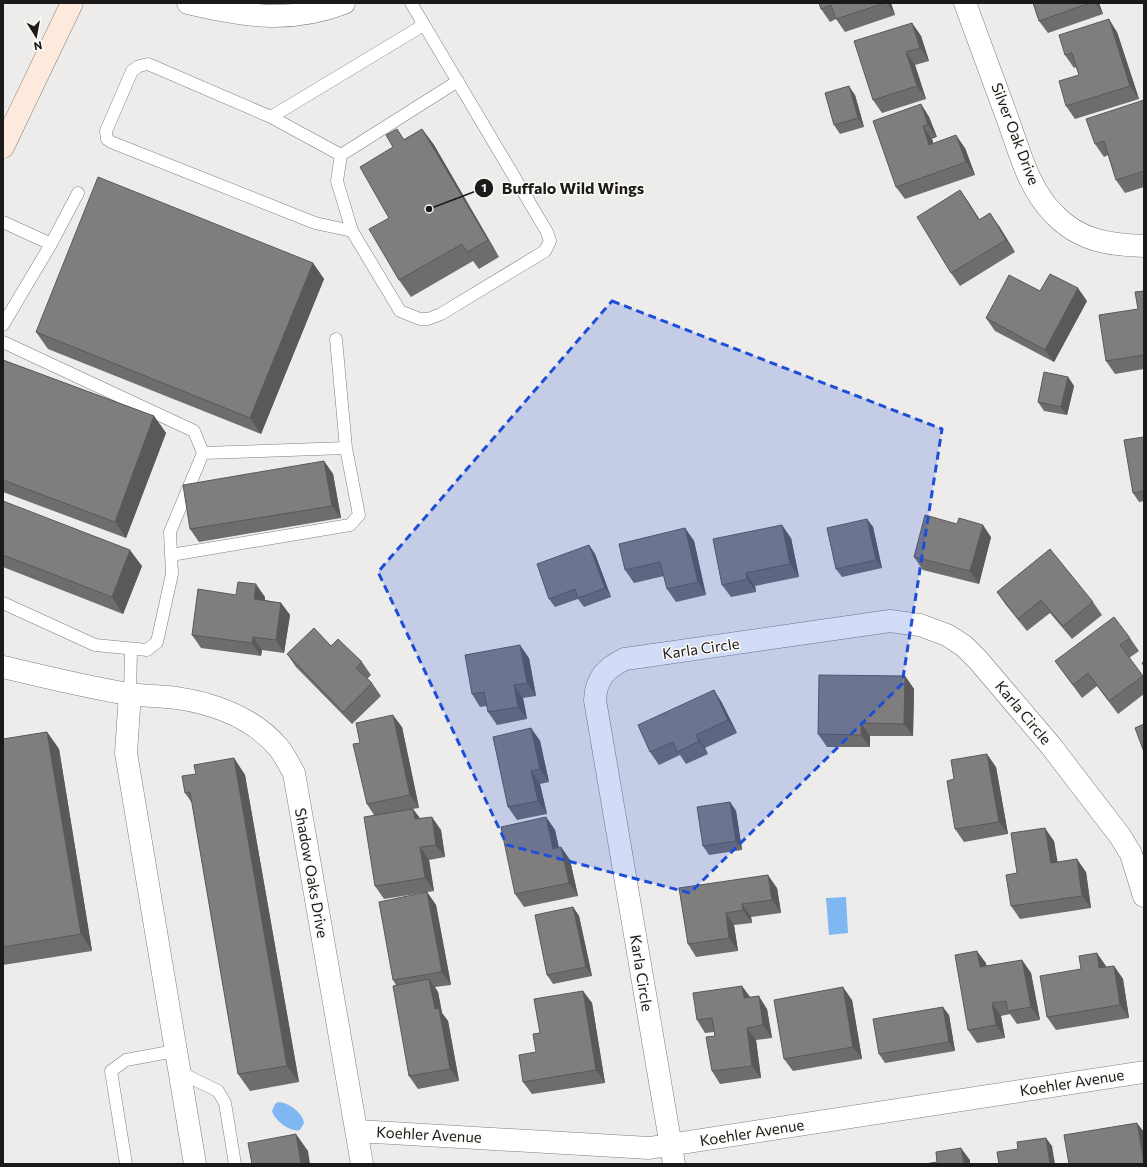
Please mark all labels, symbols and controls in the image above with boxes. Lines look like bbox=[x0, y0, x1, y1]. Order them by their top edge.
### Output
north arrow bbox=[16, 16, 56, 56]
text: N bbox=[33, 39, 43, 53]
street label: Silver Oak Drive bbox=[988, 80, 1044, 187]
callout: Buffalo Wild Wings bbox=[474, 174, 652, 202]
text: Buffalo Wild Wings bbox=[502, 178, 644, 197]
text: 1 bbox=[481, 180, 487, 194]
street label: Karla Circle bbox=[661, 634, 741, 662]
street label: Karla Circle bbox=[992, 677, 1056, 748]
street label: Shadow Oaks Drive bbox=[292, 806, 332, 939]
street label: Karla Circle bbox=[627, 933, 657, 1013]
street label: Koehler Avenue bbox=[1018, 1065, 1125, 1099]
street label: Koehler Avenue bbox=[698, 1115, 805, 1149]
street label: Koehler Avenue bbox=[376, 1122, 482, 1146]

